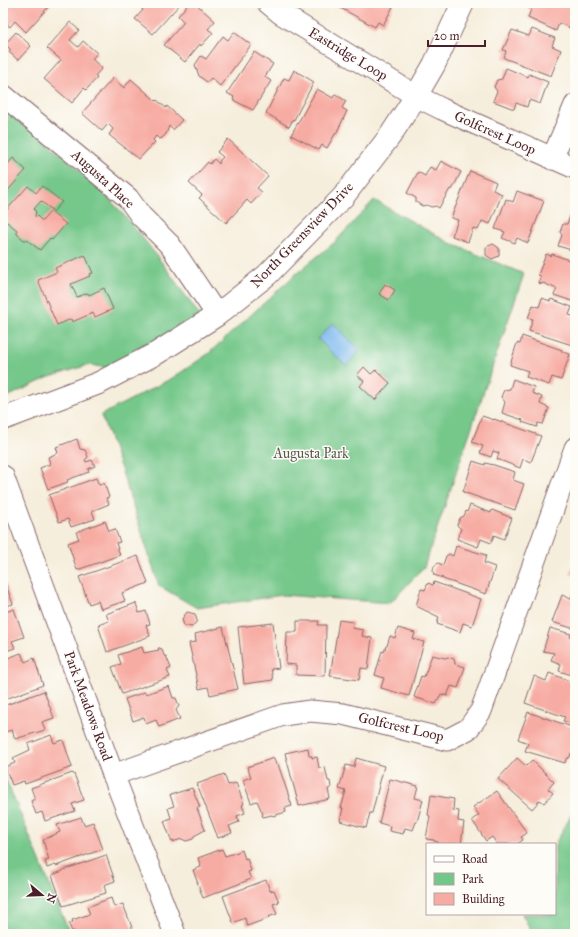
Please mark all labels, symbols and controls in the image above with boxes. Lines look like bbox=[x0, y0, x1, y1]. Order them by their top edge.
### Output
scale bar bbox=[428, 22, 485, 48]
street label: Eastridge Loop bbox=[305, 24, 391, 84]
text: 20 m bbox=[434, 29, 460, 43]
street label: Golfcrest Loop bbox=[452, 107, 538, 159]
street label: Augusta Place bbox=[67, 145, 138, 212]
street label: North Greensview Drive bbox=[247, 178, 357, 291]
park label: Augusta Park bbox=[272, 445, 349, 462]
street label: Park Meadows Road bbox=[60, 649, 116, 763]
street label: Golfcrest Loop bbox=[357, 709, 445, 745]
legend bbox=[426, 843, 556, 915]
text: Road bbox=[462, 852, 488, 866]
text: Park bbox=[462, 872, 484, 886]
north arrow bbox=[22, 875, 62, 915]
text: N bbox=[43, 892, 59, 905]
text: Building bbox=[462, 892, 505, 907]

